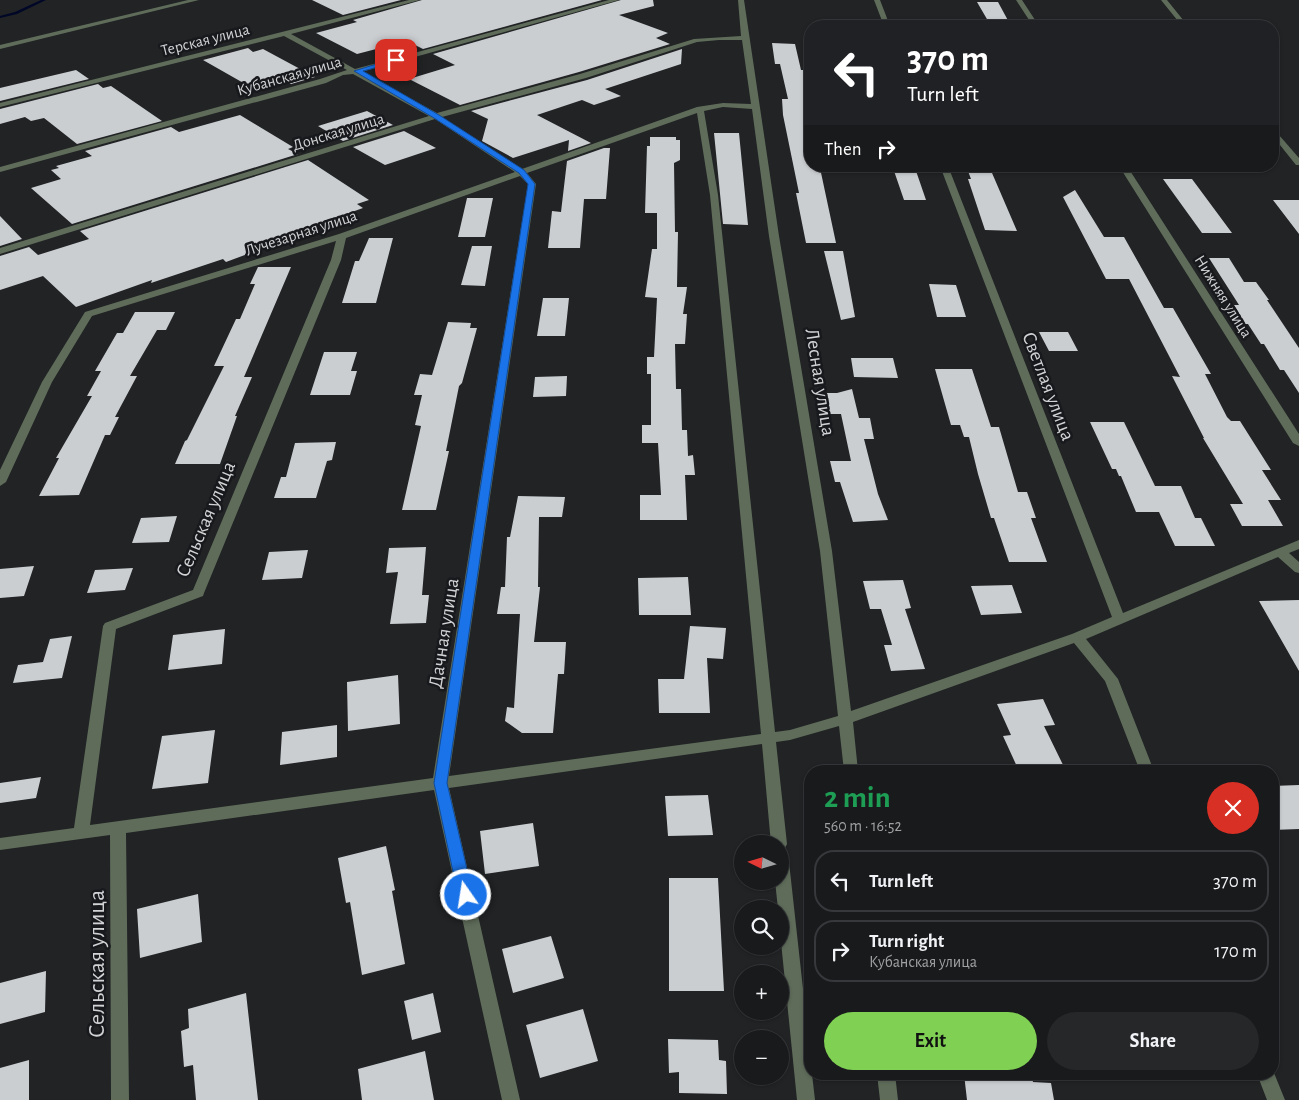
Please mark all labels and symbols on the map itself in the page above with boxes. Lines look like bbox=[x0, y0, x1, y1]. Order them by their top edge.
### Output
street label: Терская улица bbox=[159, 21, 251, 60]
pin bbox=[375, 39, 417, 81]
street label: Кубанская улица bbox=[235, 53, 344, 100]
street label: Донская улица bbox=[290, 110, 386, 154]
street label: Лучезарная улица bbox=[244, 207, 359, 259]
street label: Нижняя улица bbox=[1191, 252, 1255, 341]
street label: Лесная улица bbox=[802, 327, 838, 437]
street label: Светлая улица bbox=[1018, 329, 1078, 443]
street label: Сельская улица bbox=[173, 459, 239, 580]
street label: Дачная улица bbox=[425, 577, 463, 690]
north arrow bbox=[734, 835, 789, 890]
position arrow bbox=[439, 868, 491, 920]
street label: Сельская улица bbox=[85, 890, 109, 1038]

